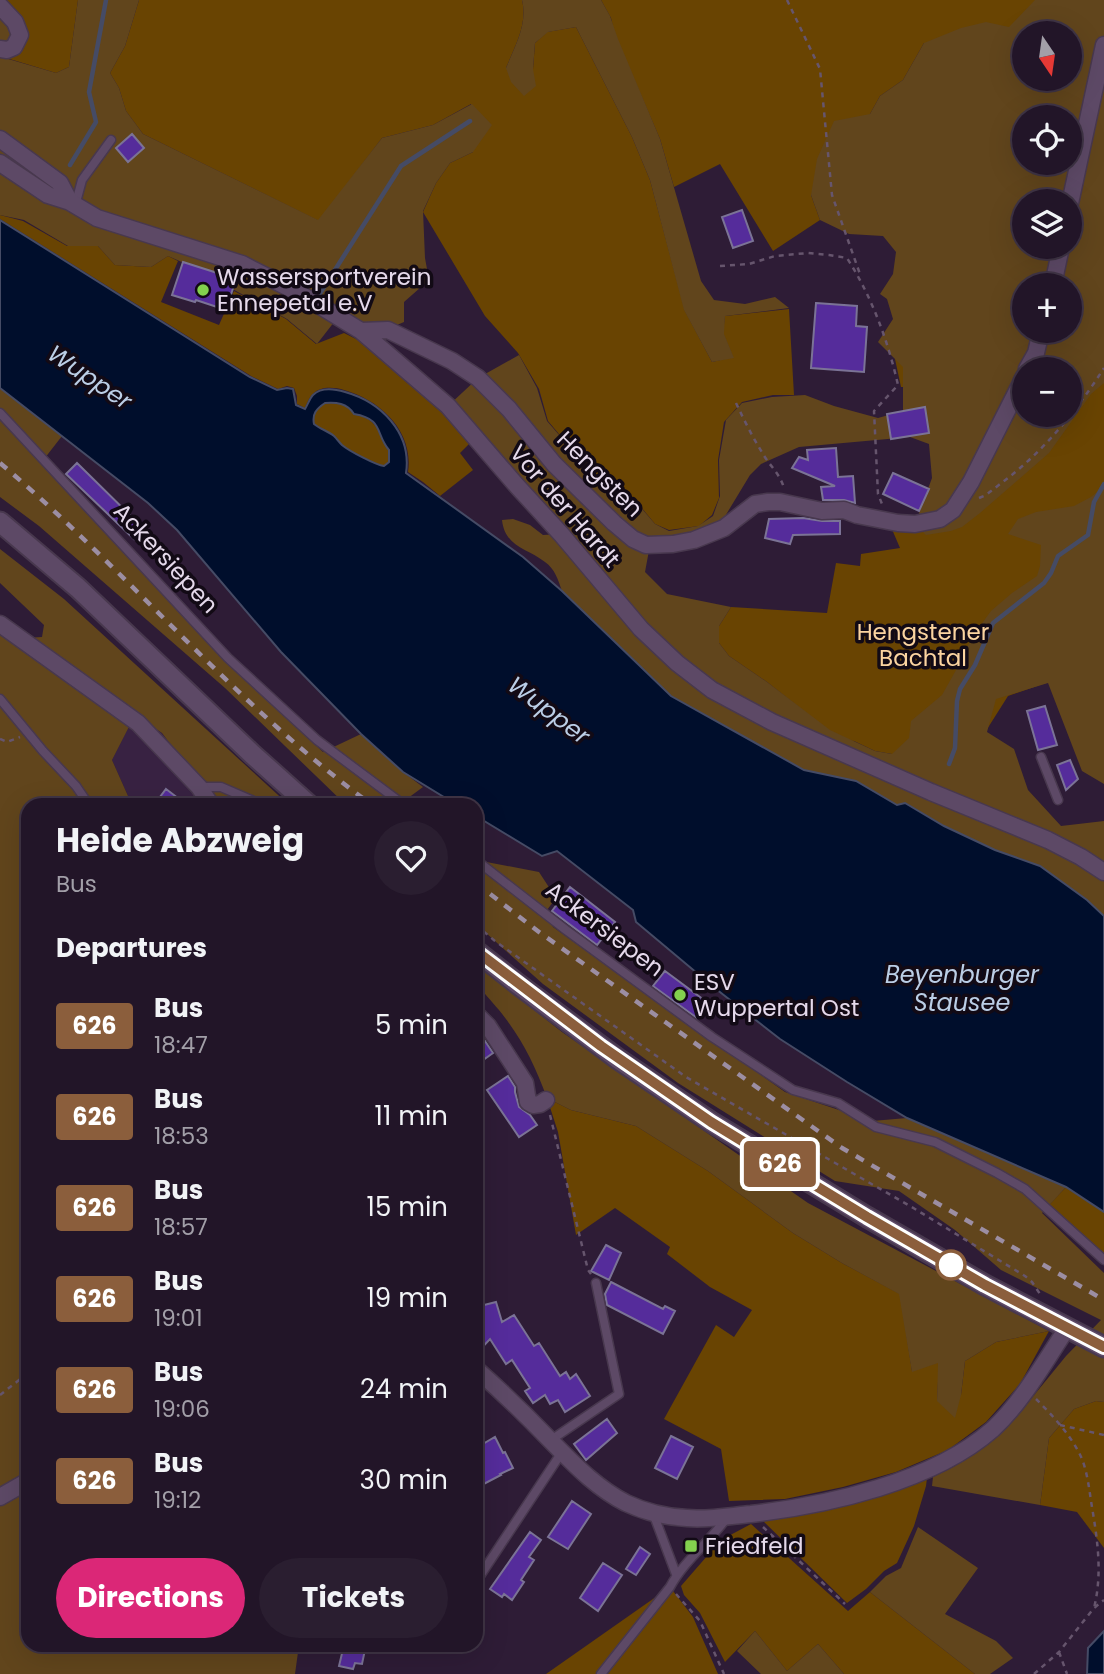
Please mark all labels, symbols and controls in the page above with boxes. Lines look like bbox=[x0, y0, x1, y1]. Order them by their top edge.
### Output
north arrow bbox=[1012, 21, 1082, 91]
map controls bbox=[1012, 21, 1082, 427]
button: locate bbox=[1012, 105, 1082, 175]
button: layers bbox=[1012, 189, 1082, 259]
place label: Wassersportverein Ennepetal e.V bbox=[217, 261, 431, 319]
button: + bbox=[1012, 273, 1082, 343]
marker: Wassersportverein Ennepetal e.V bbox=[195, 282, 211, 298]
water label: Wupper bbox=[41, 337, 139, 418]
button: − bbox=[1012, 357, 1082, 427]
street label: Hengsten bbox=[550, 424, 650, 524]
street label: Vor der Hardt bbox=[503, 438, 627, 574]
street label: Ackersiepen bbox=[106, 496, 226, 620]
park label: Hengstener Bachtal bbox=[857, 616, 989, 674]
water label: Wupper bbox=[501, 668, 598, 752]
text: Heide Abzweig bbox=[56, 817, 304, 864]
button: heart bbox=[374, 821, 448, 895]
text: Bus bbox=[56, 868, 97, 900]
street label: Ackersiepen bbox=[539, 874, 671, 984]
text: Departures bbox=[56, 930, 207, 966]
water label: Beyenburger Stausee bbox=[885, 958, 1040, 1019]
place label: ESV Wuppertal Ost bbox=[694, 966, 859, 1024]
marker: ESV Wuppertal Ost bbox=[672, 987, 688, 1003]
text: Bus bbox=[154, 990, 203, 1026]
text: 5 min bbox=[375, 1007, 448, 1043]
text: 626 bbox=[72, 1009, 117, 1042]
text: 18:47 bbox=[154, 1029, 208, 1061]
text: Bus bbox=[154, 1081, 203, 1117]
text: 11 min bbox=[375, 1098, 448, 1134]
text: 626 bbox=[72, 1100, 117, 1133]
text: 18:53 bbox=[154, 1120, 209, 1152]
line badge: 626 bbox=[740, 1141, 820, 1187]
text: 626 bbox=[758, 1147, 802, 1180]
text: Bus bbox=[154, 1172, 203, 1208]
text: 15 min bbox=[367, 1189, 448, 1225]
text: 626 bbox=[72, 1191, 117, 1224]
text: 18:57 bbox=[154, 1211, 208, 1243]
unlabelled marker bbox=[936, 1250, 966, 1280]
text: Bus bbox=[154, 1263, 203, 1299]
text: 19 min bbox=[367, 1280, 448, 1316]
text: 626 bbox=[72, 1282, 117, 1315]
text: 19:01 bbox=[154, 1302, 203, 1334]
text: Bus bbox=[154, 1354, 203, 1390]
text: 24 min bbox=[360, 1371, 448, 1407]
text: 626 bbox=[72, 1373, 117, 1406]
text: 19:06 bbox=[154, 1393, 210, 1425]
text: Bus bbox=[154, 1445, 203, 1481]
text: 30 min bbox=[360, 1462, 448, 1498]
text: 626 bbox=[72, 1464, 117, 1497]
text: 19:12 bbox=[154, 1484, 201, 1516]
place label: Friedfeld bbox=[705, 1530, 804, 1562]
marker: Friedfeld bbox=[683, 1538, 699, 1554]
button: Directions bbox=[56, 1558, 245, 1638]
button: Tickets bbox=[259, 1558, 448, 1638]

